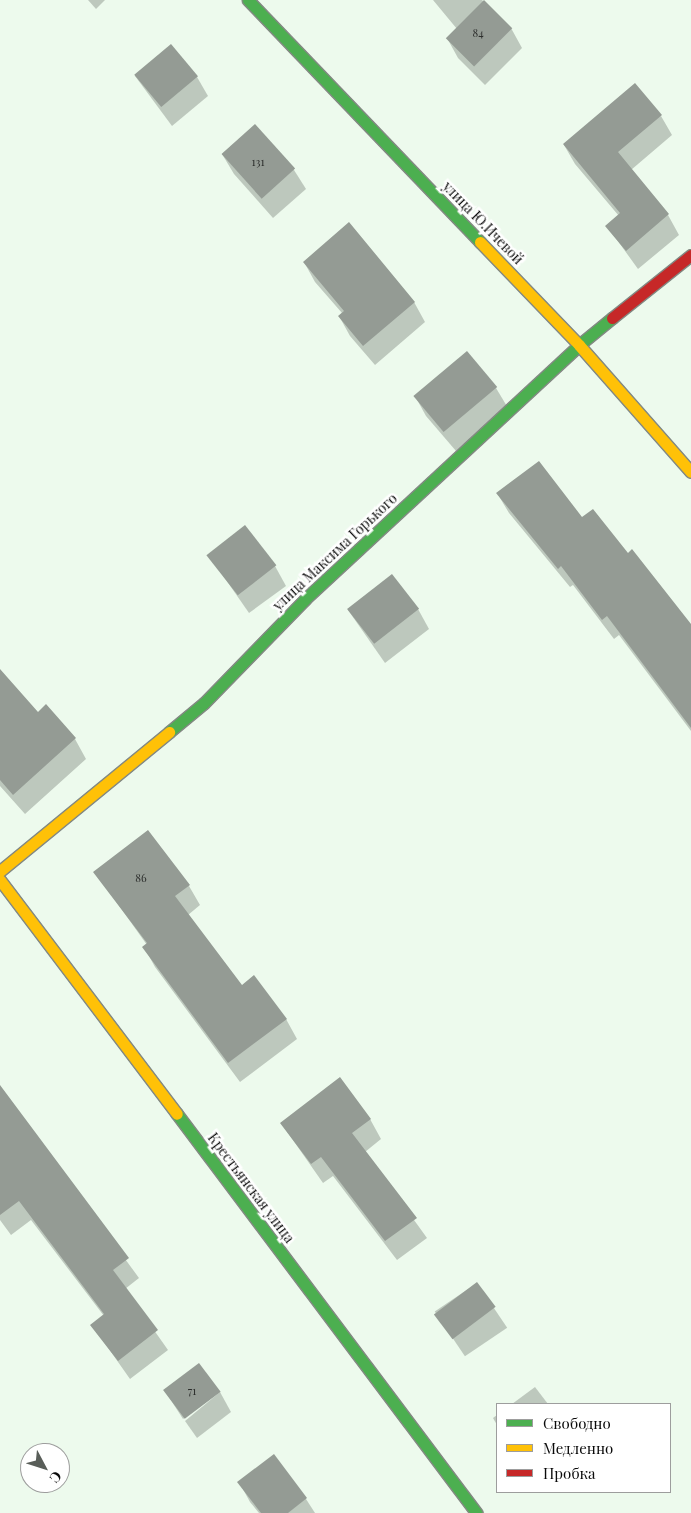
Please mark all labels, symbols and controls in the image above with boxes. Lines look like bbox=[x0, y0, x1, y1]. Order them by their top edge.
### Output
house number: 84 bbox=[472, 26, 484, 40]
house number: 131 bbox=[252, 155, 264, 169]
street label: улица Ю.Ичевой bbox=[439, 178, 527, 268]
street label: улица Максима Горького bbox=[269, 490, 401, 614]
house number: 86 bbox=[135, 871, 147, 885]
street label: Крестьянская улица bbox=[204, 1130, 298, 1246]
house number: 71 bbox=[188, 1384, 196, 1398]
legend bbox=[496, 1403, 671, 1493]
text: Свободно bbox=[543, 1413, 611, 1433]
text: Медленно bbox=[543, 1438, 613, 1458]
north arrow bbox=[20, 1443, 70, 1493]
text: Пробка bbox=[543, 1463, 596, 1483]
text: С bbox=[46, 1467, 67, 1487]

